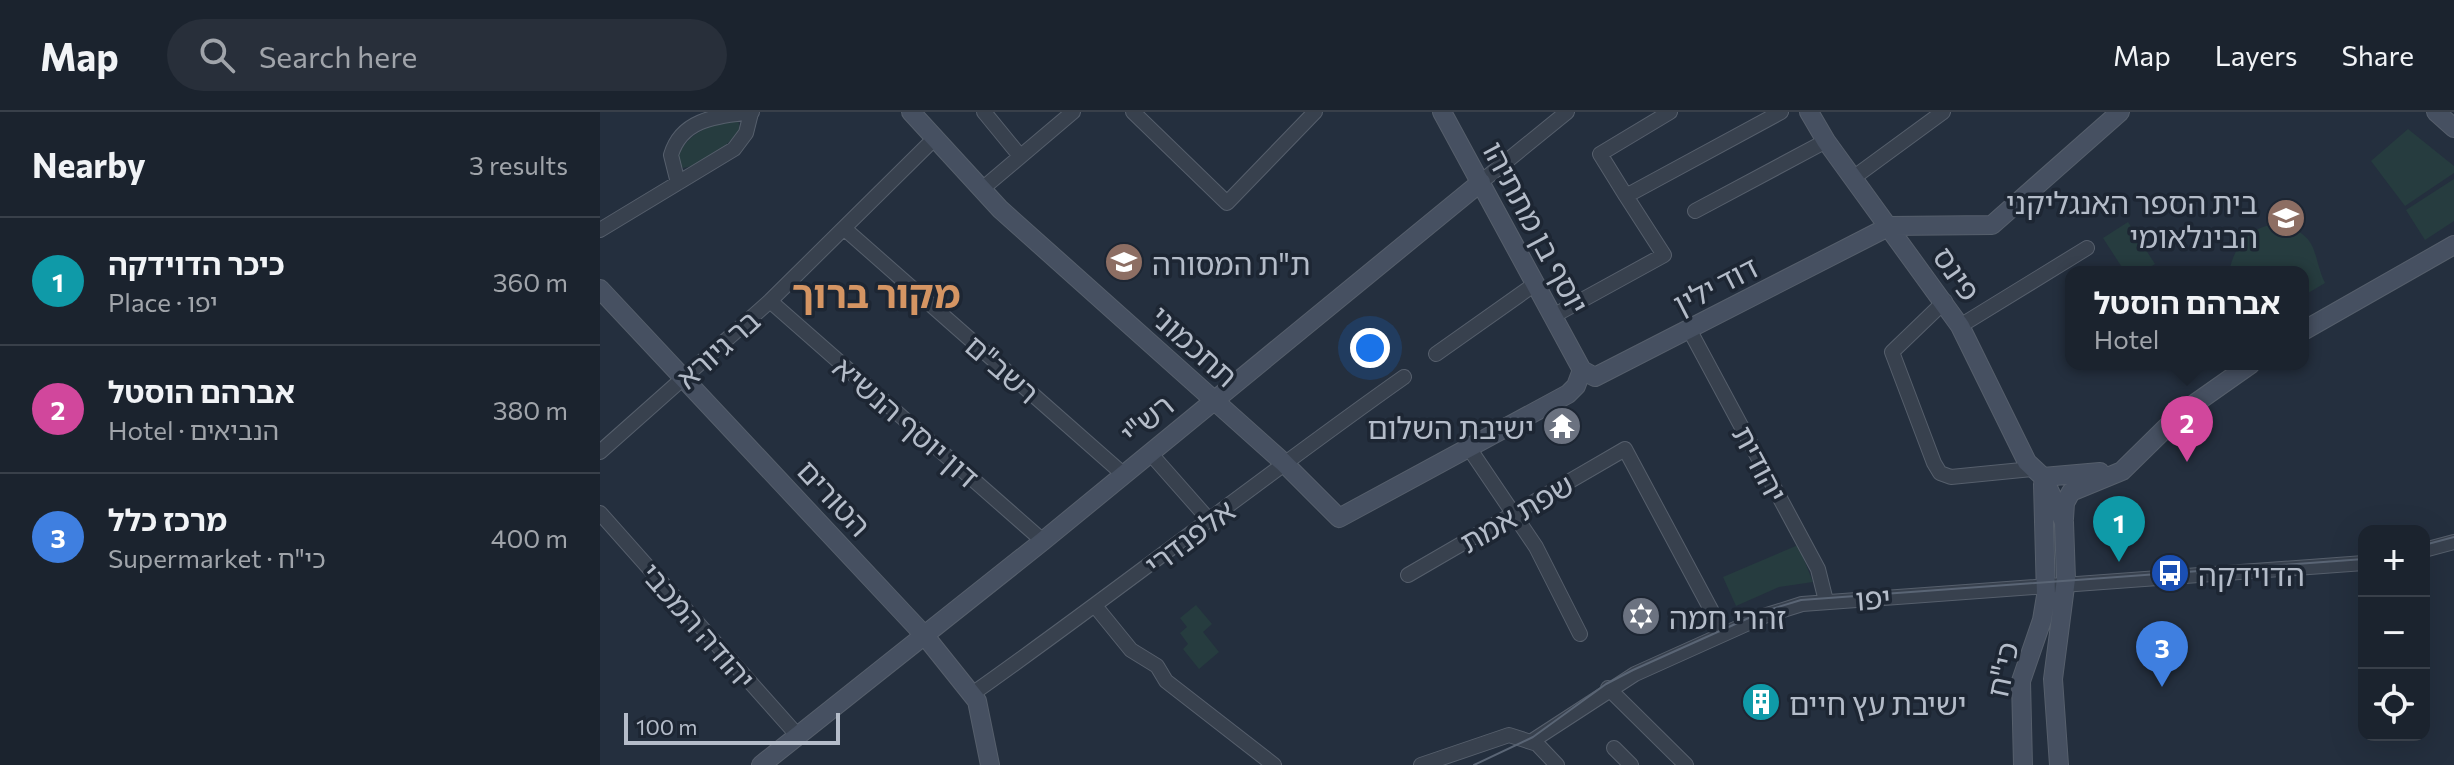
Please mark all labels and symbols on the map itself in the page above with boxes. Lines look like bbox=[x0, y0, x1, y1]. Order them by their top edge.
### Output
street label: יוסף בן מתתיהו bbox=[1476, 135, 1598, 319]
place label: בית הספר האנגליקני הבינלאומי bbox=[2006, 183, 2258, 254]
school or university icon: בית הספר האנגליקני הבינלאומי bbox=[2265, 197, 2307, 239]
street label: פינס bbox=[1926, 239, 1990, 307]
school or university icon: ת"ת המסורה bbox=[1103, 241, 1145, 283]
place label: ת"ת המסורה bbox=[1152, 244, 1310, 281]
street label: דוד ילין bbox=[1666, 247, 1764, 321]
district label: מקור ברוך bbox=[792, 269, 960, 316]
street label: תחכמוני bbox=[1144, 296, 1246, 394]
street label: בר גיורא bbox=[667, 301, 767, 395]
street label: רשב"ם bbox=[959, 326, 1047, 410]
your location bbox=[1350, 328, 1390, 368]
street label: דון יוסף הנשיא bbox=[827, 348, 987, 494]
street label: רש"י bbox=[1112, 385, 1180, 451]
pin: 2 bbox=[2161, 396, 2213, 462]
temple icon: ישיבת השלום bbox=[1541, 405, 1583, 447]
place label: ישיבת השלום bbox=[1367, 408, 1534, 445]
street label: יהודית bbox=[1726, 418, 1796, 508]
street label: הטורים bbox=[791, 451, 879, 543]
street label: שפת אמת bbox=[1452, 465, 1580, 559]
street label: אלפנדרי bbox=[1137, 490, 1241, 582]
pin: 1 bbox=[2093, 496, 2145, 562]
bus stop icon: הדוידקה bbox=[2149, 552, 2191, 594]
street label: יהודה המכבי bbox=[634, 554, 764, 696]
place label: הדוידקה bbox=[2198, 555, 2305, 592]
street label: יפו bbox=[1854, 577, 1892, 617]
synagogue icon: זהרי חמה bbox=[1620, 595, 1662, 637]
place label: זהרי חמה bbox=[1669, 598, 1786, 635]
pin: 3 bbox=[2136, 621, 2188, 687]
street label: כי"ח bbox=[1977, 638, 2025, 700]
building icon: ישיבת עץ חיים bbox=[1740, 681, 1782, 723]
place label: ישיבת עץ חיים bbox=[1789, 684, 1967, 721]
scale bar bbox=[624, 709, 840, 745]

